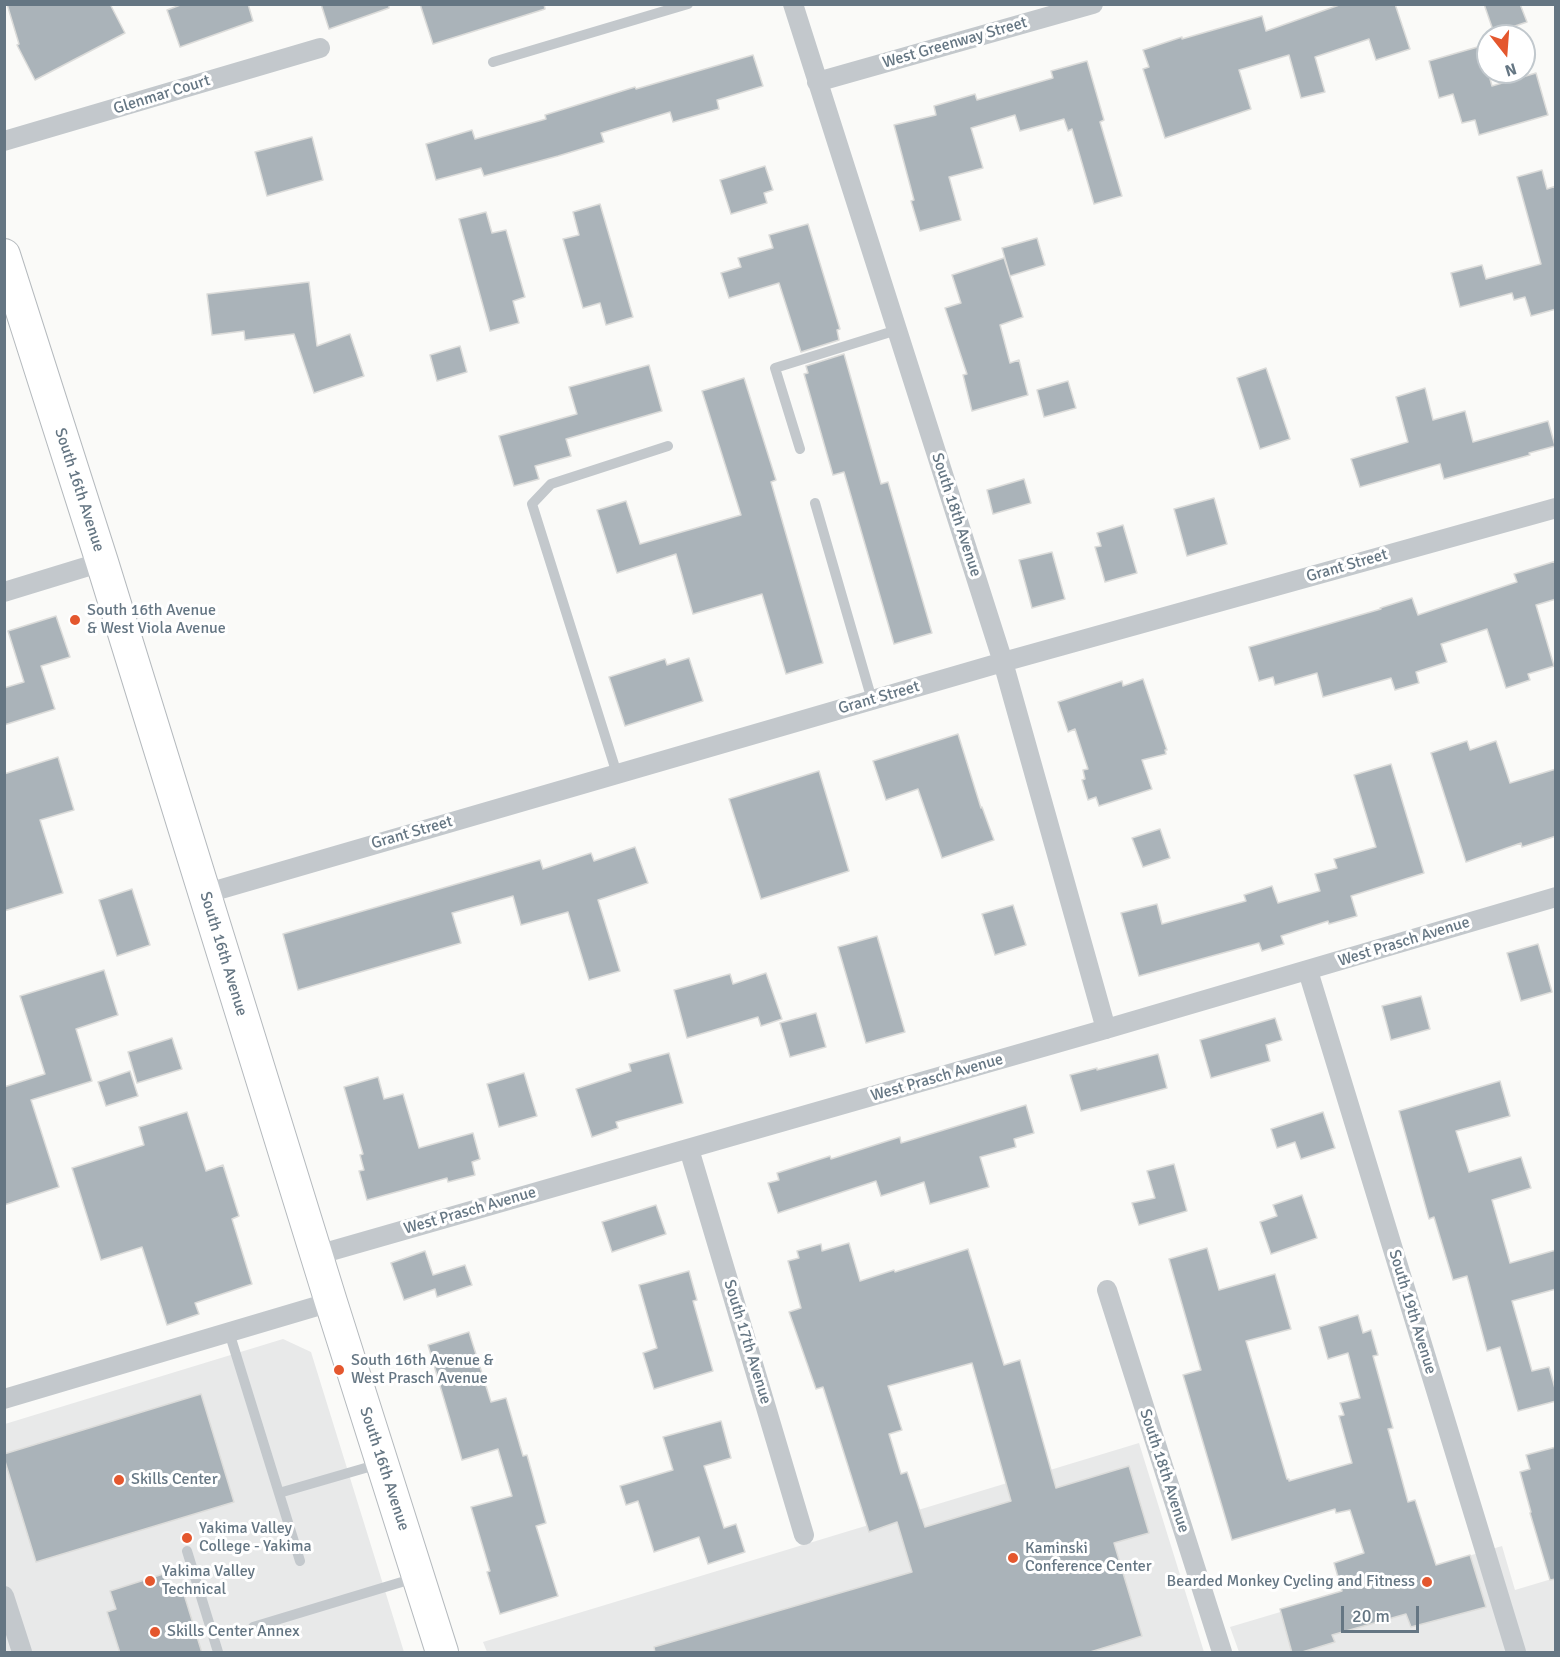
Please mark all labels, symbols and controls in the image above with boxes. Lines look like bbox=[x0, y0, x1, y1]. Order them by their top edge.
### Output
street label: West Greenway Street bbox=[881, 13, 1029, 73]
north arrow bbox=[1476, 24, 1536, 84]
text: N bbox=[1502, 58, 1519, 80]
street label: Glenmar Court bbox=[111, 71, 213, 119]
street label: South 16th Avenue bbox=[50, 426, 108, 554]
street label: South 18th Avenue bbox=[927, 451, 985, 579]
street label: Grant Street bbox=[1304, 545, 1390, 587]
place label: South 16th Avenue & West Viola Avenue bbox=[87, 601, 226, 639]
marker: South 16th Avenue & West Viola Avenue bbox=[68, 613, 82, 627]
street label: Grant Street bbox=[836, 677, 922, 719]
street label: Grant Street bbox=[369, 812, 455, 854]
street label: South 16th Avenue bbox=[195, 890, 251, 1018]
street label: West Prasch Avenue bbox=[1336, 913, 1472, 971]
street label: West Prasch Avenue bbox=[869, 1050, 1005, 1106]
street label: West Prasch Avenue bbox=[402, 1183, 538, 1239]
street label: South 19th Avenue bbox=[1384, 1248, 1440, 1376]
street label: South 17th Avenue bbox=[719, 1278, 775, 1406]
place label: South 16th Avenue & West Prasch Avenue bbox=[351, 1351, 493, 1389]
marker: South 16th Avenue & West Prasch Avenue bbox=[332, 1363, 346, 1377]
street label: South 16th Avenue bbox=[355, 1405, 413, 1533]
street label: South 18th Avenue bbox=[1135, 1407, 1193, 1535]
place label: Skills Center bbox=[131, 1470, 218, 1490]
marker: Skills Center bbox=[112, 1473, 126, 1487]
place label: Yakima Valley College - Yakima bbox=[199, 1519, 312, 1557]
marker: Yakima Valley College - Yakima bbox=[180, 1531, 194, 1545]
place label: Kaminski Conference Center bbox=[1025, 1539, 1152, 1577]
marker: Kaminski Conference Center bbox=[1006, 1551, 1020, 1565]
place label: Yakima Valley Technical bbox=[162, 1562, 255, 1600]
place label: Bearded Monkey Cycling and Fitness bbox=[1167, 1572, 1415, 1592]
marker: Yakima Valley Technical bbox=[143, 1574, 157, 1588]
marker: Bearded Monkey Cycling and Fitness bbox=[1420, 1575, 1434, 1589]
scale bar bbox=[1344, 1594, 1422, 1632]
text: 20 m bbox=[1352, 1605, 1390, 1627]
place label: Skills Center Annex bbox=[167, 1622, 300, 1642]
marker: Skills Center Annex bbox=[148, 1625, 162, 1639]

